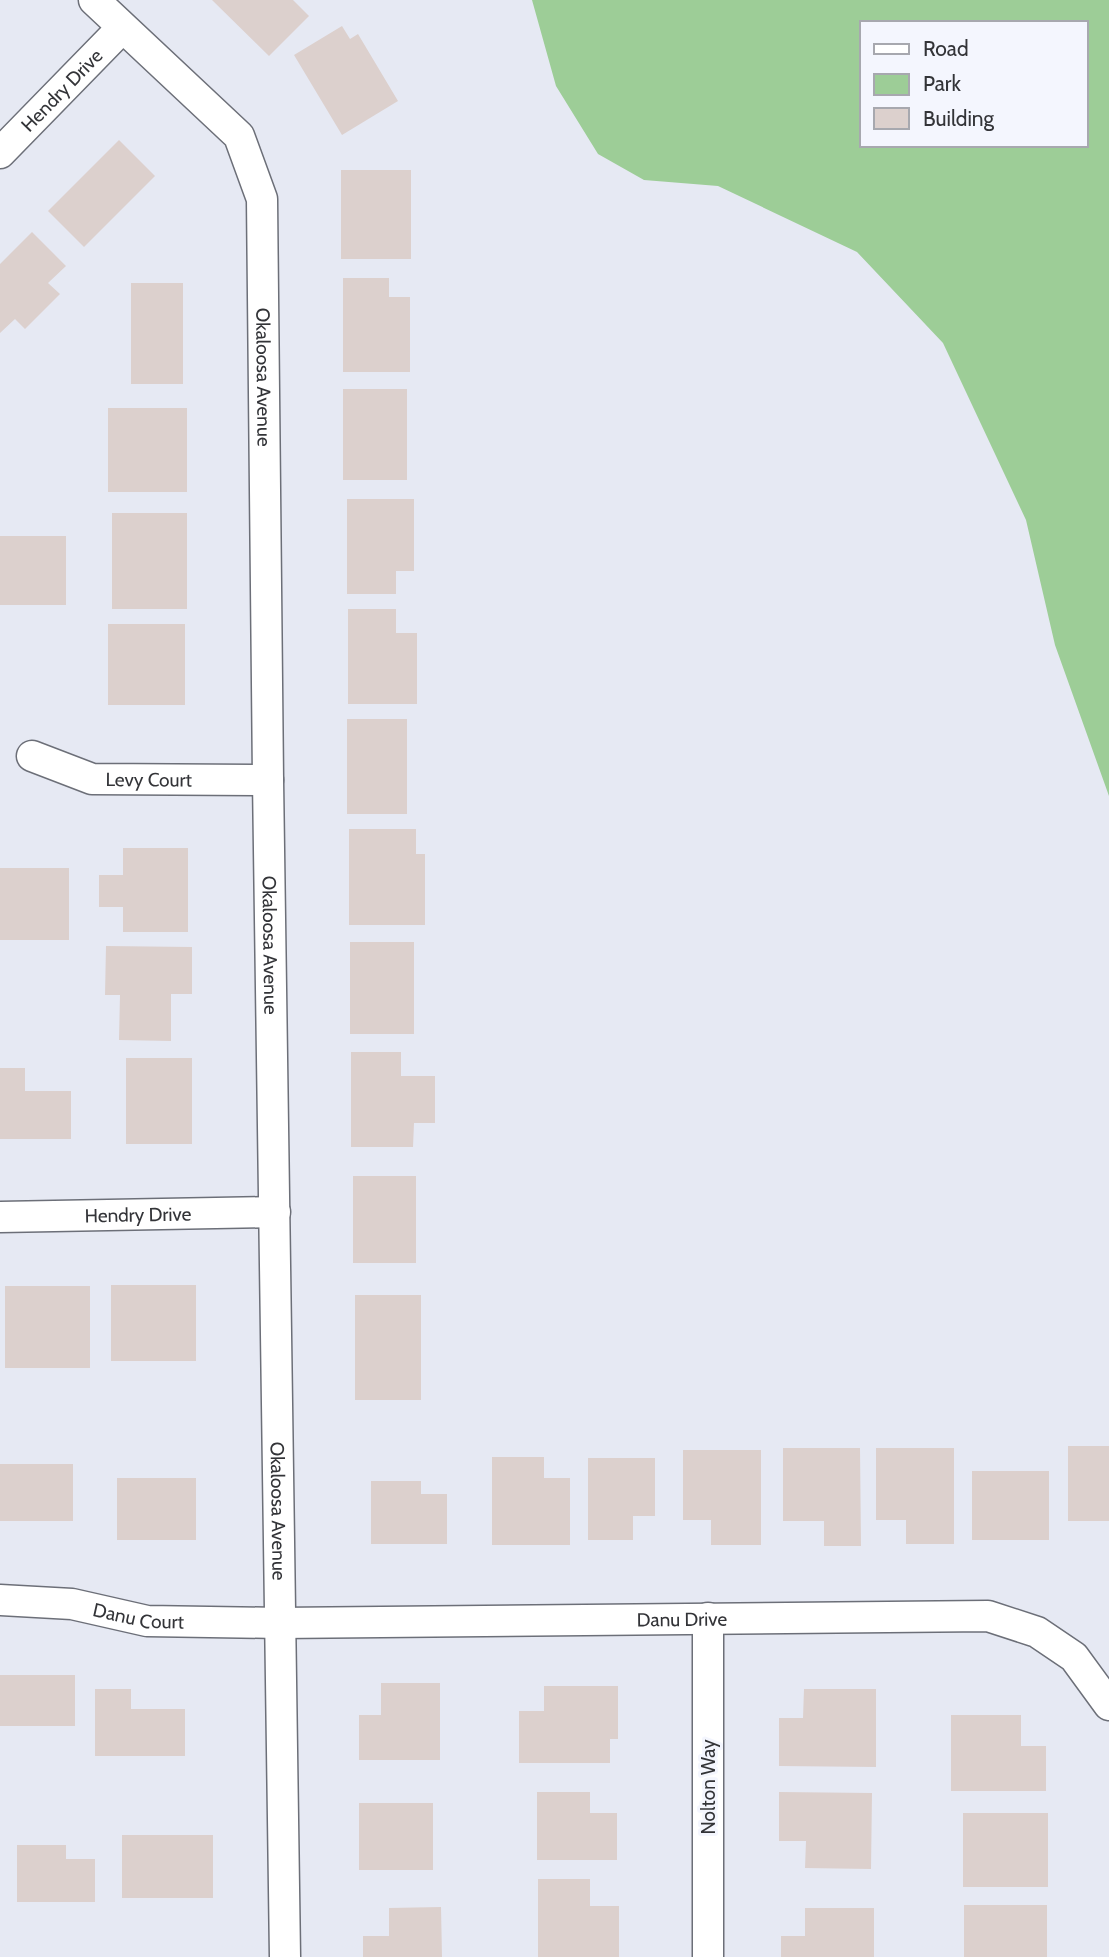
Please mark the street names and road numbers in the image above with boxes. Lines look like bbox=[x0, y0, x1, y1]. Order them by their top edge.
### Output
street label: Hendry Drive bbox=[16, 44, 107, 136]
street label: Okaloosa Avenue bbox=[252, 308, 276, 447]
street label: Levy Court bbox=[105, 768, 193, 791]
street label: Okaloosa Avenue bbox=[258, 875, 283, 1015]
street label: Hendry Drive bbox=[84, 1202, 192, 1227]
street label: Okaloosa Avenue bbox=[266, 1441, 291, 1581]
street label: Danu Court bbox=[91, 1598, 185, 1633]
street label: Danu Drive bbox=[637, 1607, 727, 1631]
street label: Nolton Way bbox=[697, 1739, 720, 1835]

